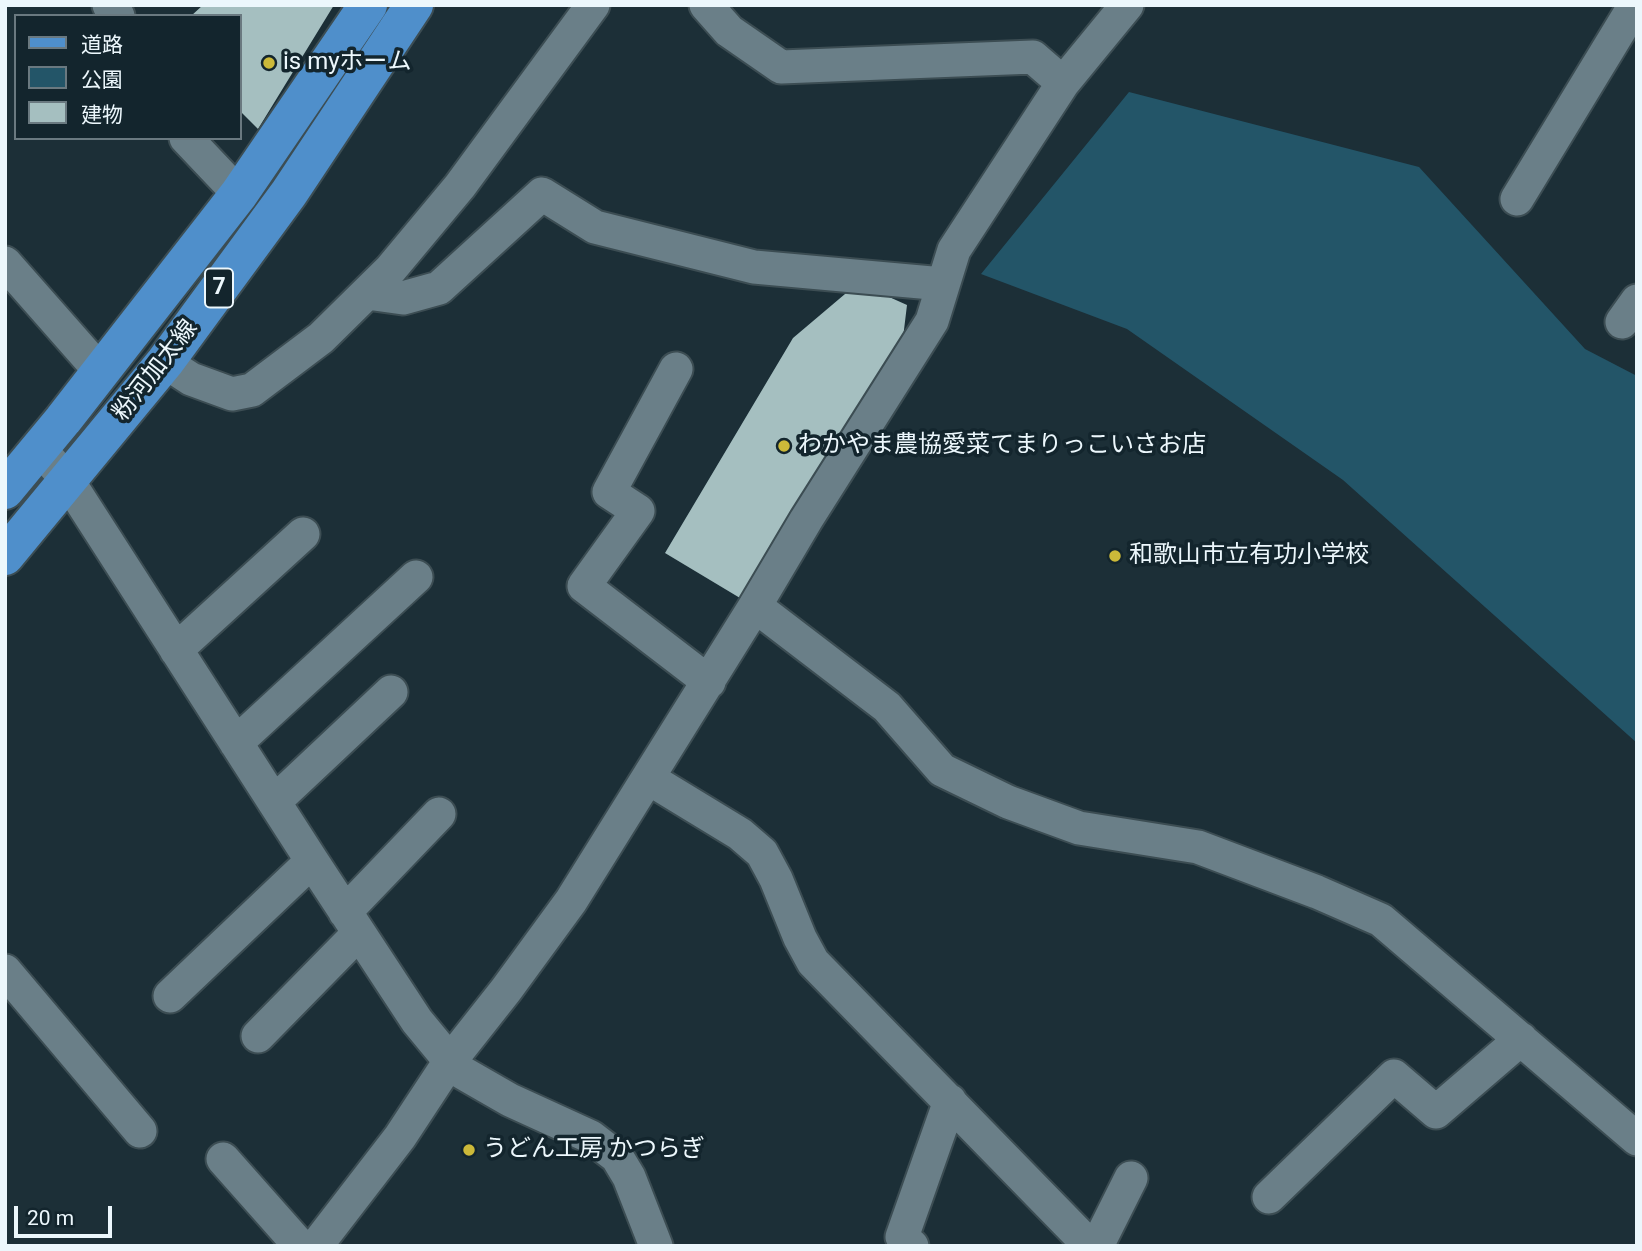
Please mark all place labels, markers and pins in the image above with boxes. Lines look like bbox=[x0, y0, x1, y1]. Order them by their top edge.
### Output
place label: is myホーム bbox=[283, 49, 412, 77]
marker: is myホーム bbox=[261, 55, 277, 71]
place label: わかやま農協愛菜てまりっこいさお店 bbox=[798, 432, 1206, 460]
marker: わかやま農協愛菜てまりっこいさお店 bbox=[776, 438, 792, 454]
place label: 和歌山市立有功小学校 bbox=[1129, 542, 1369, 570]
marker: 和歌山市立有功小学校 bbox=[1107, 548, 1123, 564]
place label: うどん工房 かつらぎ bbox=[483, 1136, 705, 1164]
marker: うどん工房 かつらぎ bbox=[461, 1142, 477, 1158]

